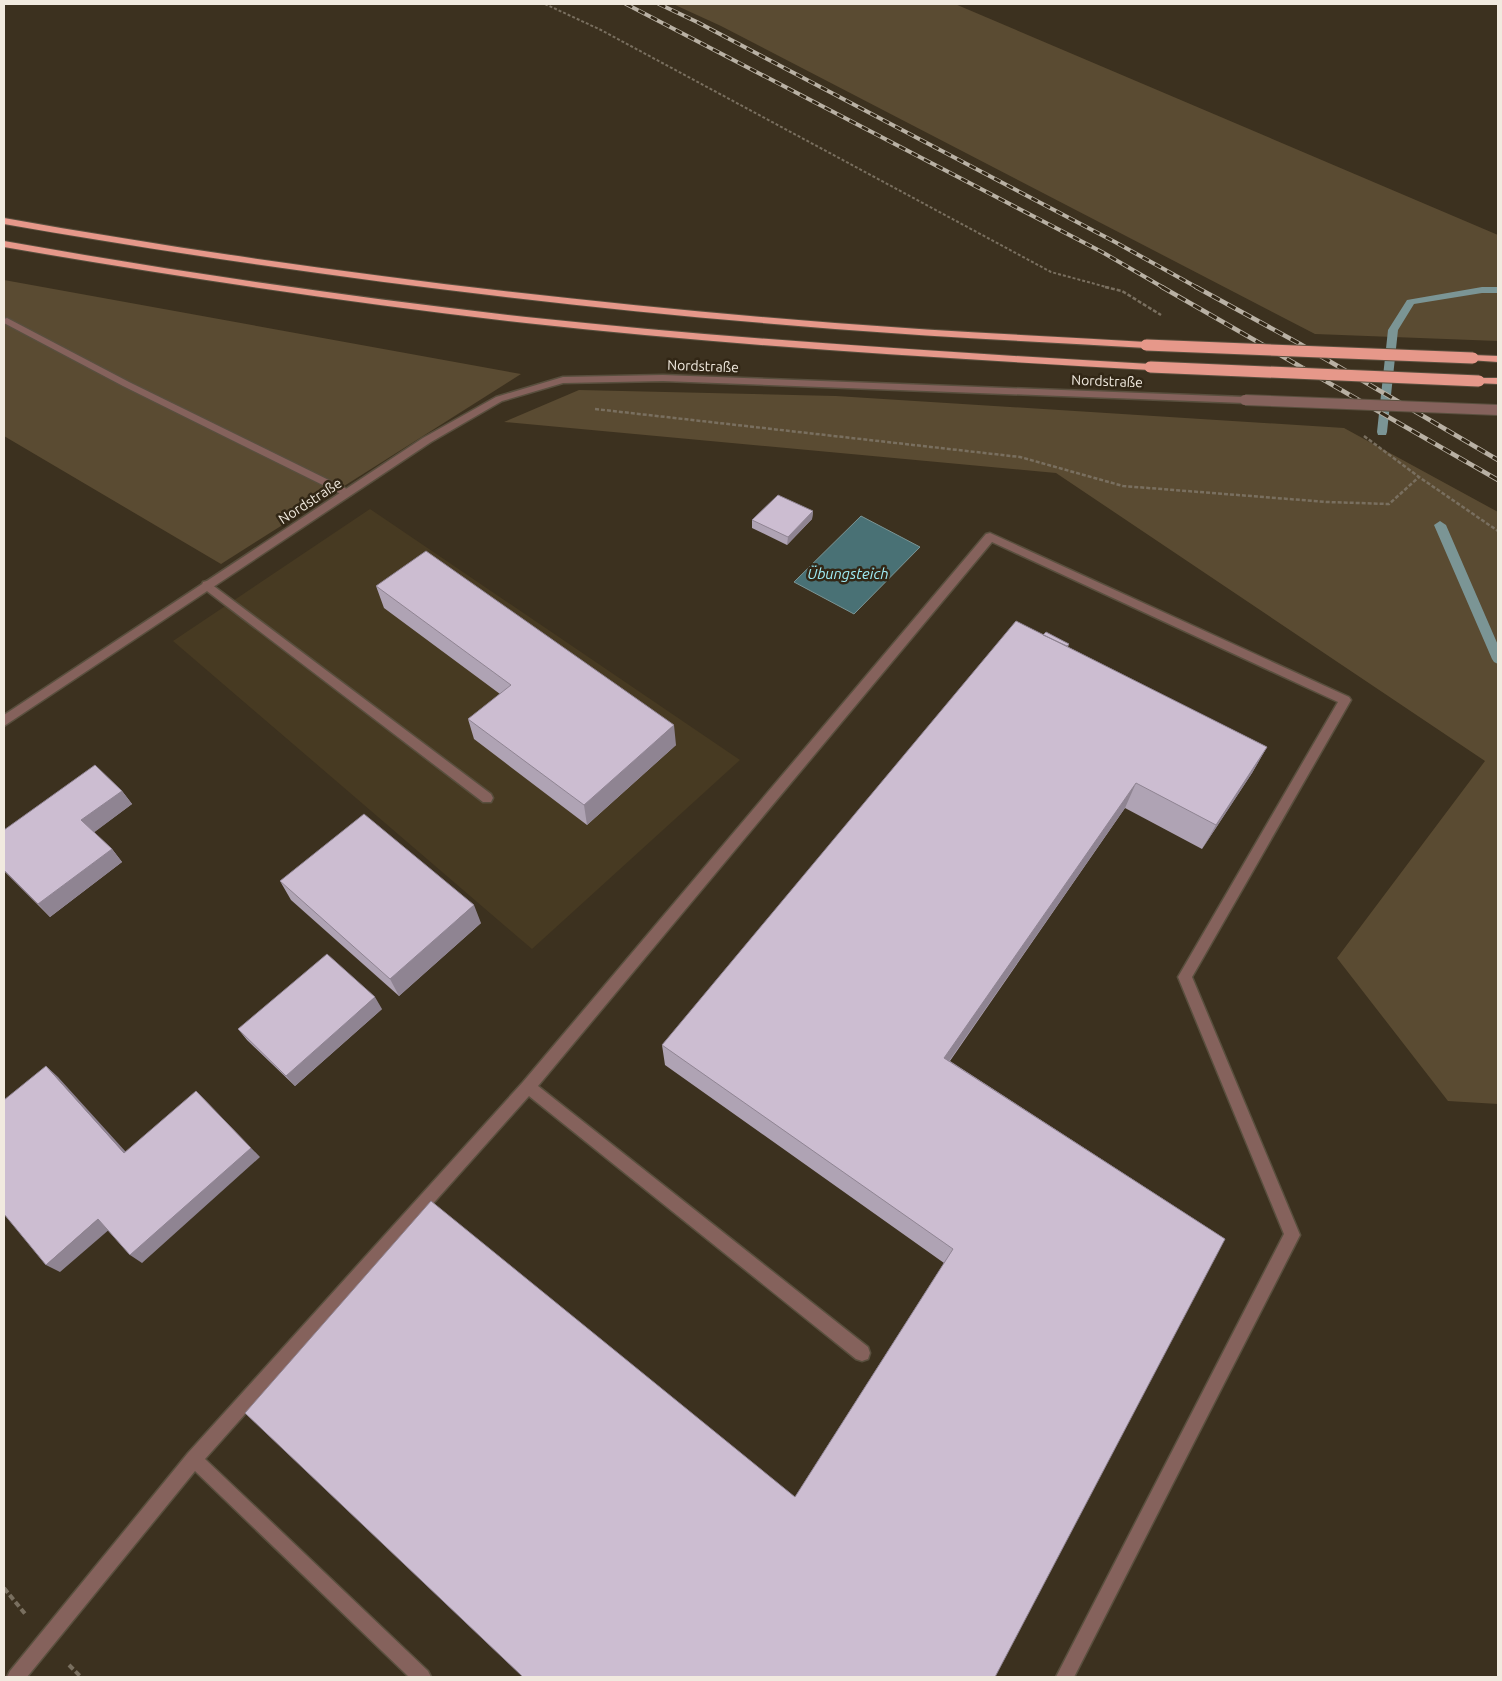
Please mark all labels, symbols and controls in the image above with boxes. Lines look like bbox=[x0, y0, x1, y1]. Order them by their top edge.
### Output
street label: Nordstraße bbox=[667, 357, 739, 375]
street label: Nordstraße bbox=[1071, 372, 1143, 390]
street label: Nordstraße bbox=[275, 475, 345, 527]
water label: Übungsteich bbox=[807, 565, 889, 582]

